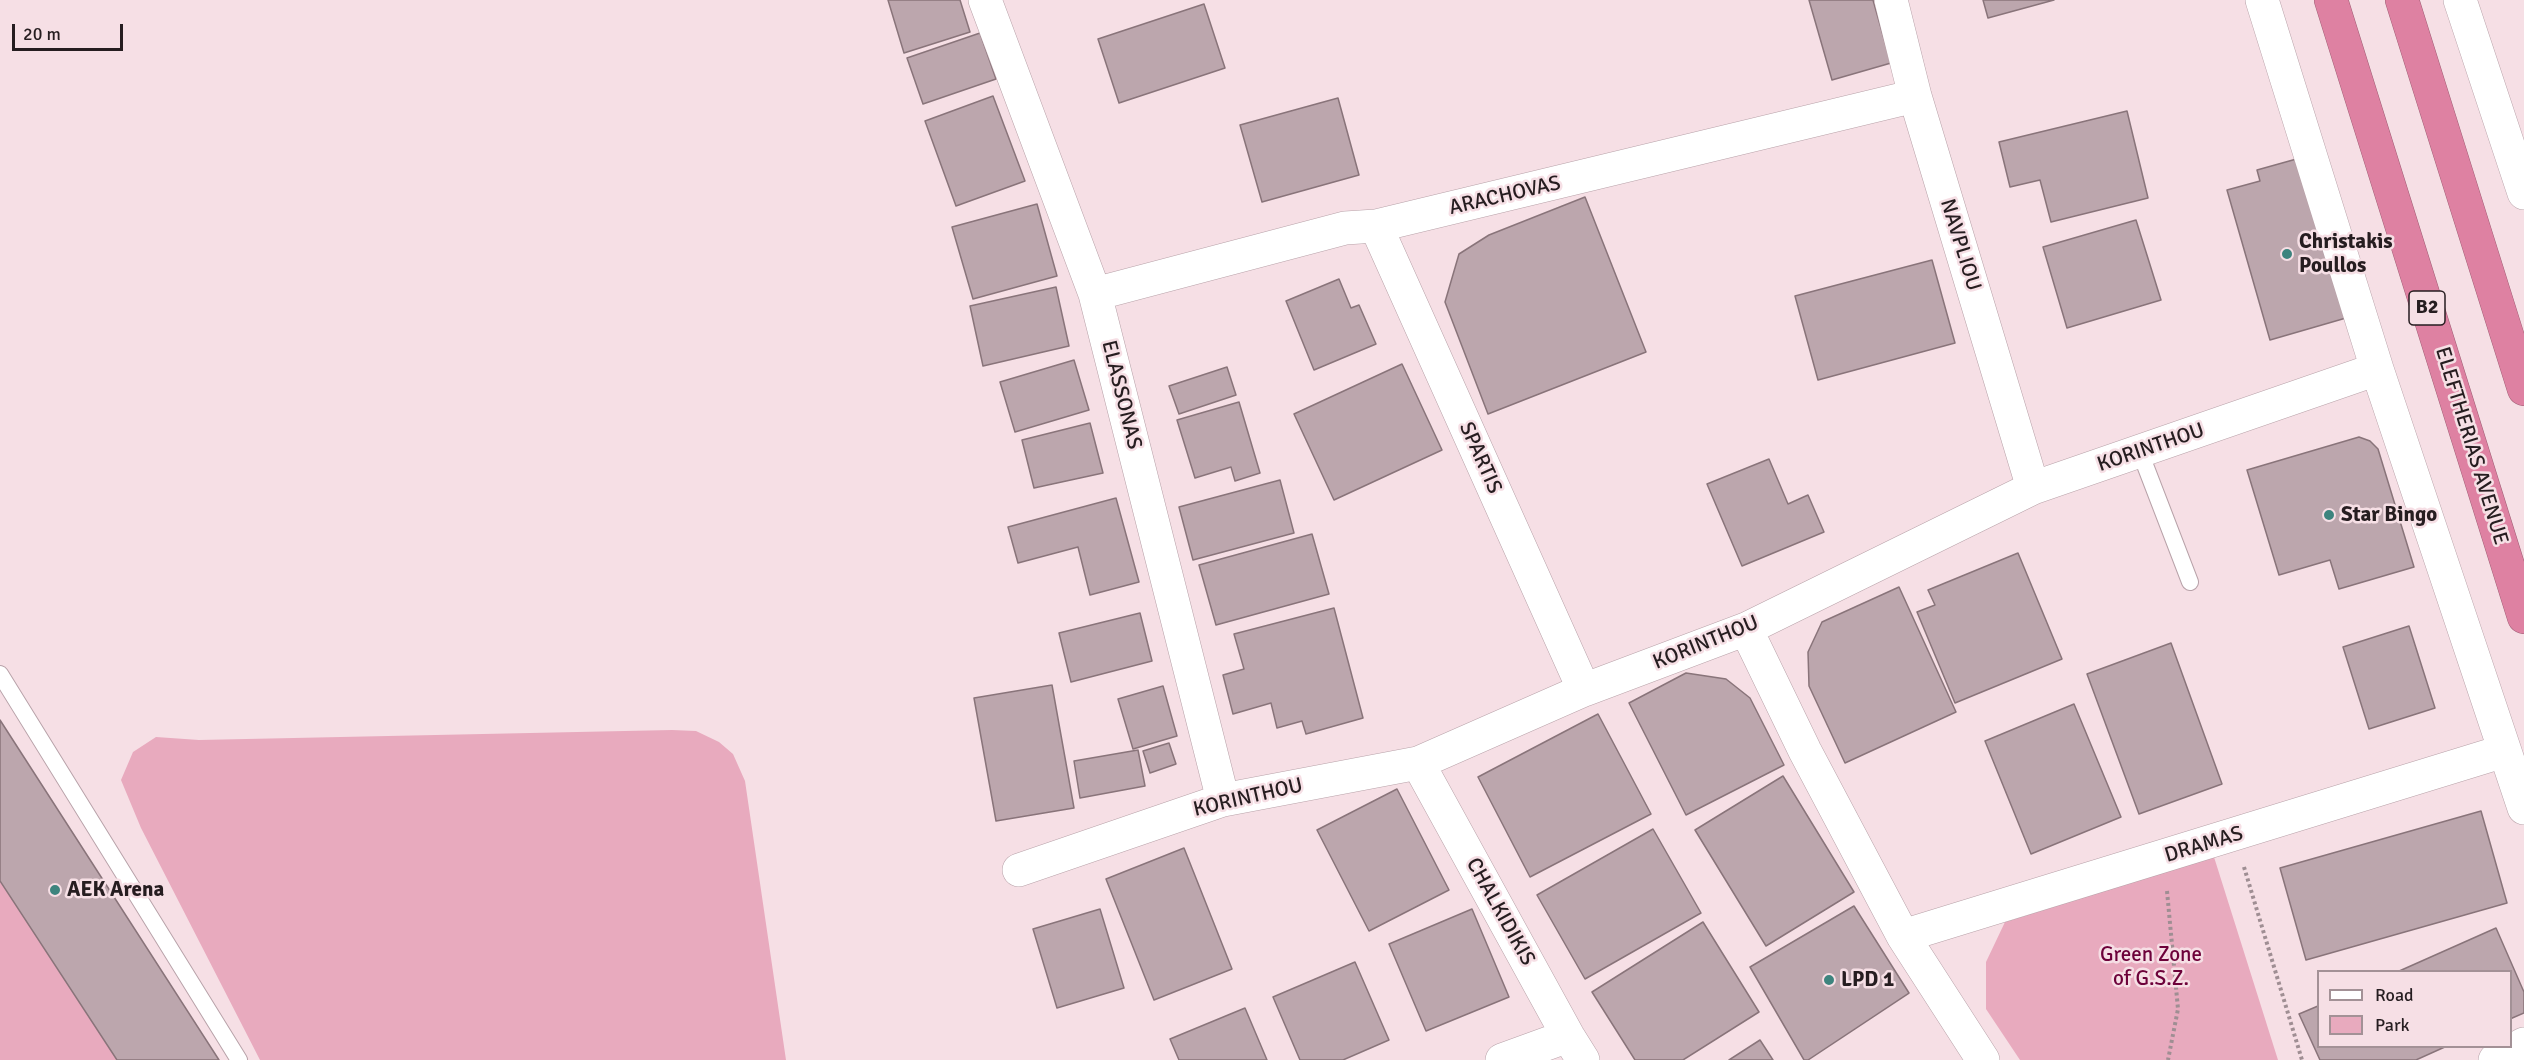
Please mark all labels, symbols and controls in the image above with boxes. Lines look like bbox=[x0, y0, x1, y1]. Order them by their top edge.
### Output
scale bar bbox=[15, 12, 126, 50]
text: 20 m bbox=[23, 23, 61, 45]
street label: ARACHOVAS bbox=[1447, 171, 1563, 221]
street label: NAVPLIOU bbox=[1934, 196, 1986, 294]
place label: Christakis Poullos bbox=[2299, 229, 2393, 279]
marker: Christakis Poullos bbox=[2280, 247, 2294, 261]
road number: B2 bbox=[2409, 291, 2445, 325]
street label: ELASSONAS bbox=[1095, 338, 1147, 452]
street label: ELEFTHERIAS AVENUE bbox=[2429, 344, 2513, 548]
street label: SPARTIS bbox=[1453, 418, 1507, 498]
street label: KORINTHOU bbox=[2094, 418, 2208, 478]
place label: Star Bingo bbox=[2341, 502, 2437, 528]
marker: Star Bingo bbox=[2322, 508, 2336, 522]
street label: KORINTHOU bbox=[1650, 610, 1762, 676]
street label: KORINTHOU bbox=[1191, 773, 1305, 823]
street label: DRAMAS bbox=[2162, 821, 2246, 869]
street label: CHALKIDIKIS bbox=[1460, 854, 1540, 970]
place label: AEK Arena bbox=[67, 877, 164, 903]
marker: AEK Arena bbox=[48, 883, 62, 897]
park label: Green Zone of G.S.Z. bbox=[2100, 942, 2202, 992]
place label: LPD 1 bbox=[1841, 967, 1894, 993]
legend bbox=[2317, 970, 2512, 1048]
marker: LPD 1 bbox=[1822, 973, 1836, 987]
text: Road bbox=[2375, 984, 2414, 1006]
text: Park bbox=[2375, 1014, 2410, 1036]

